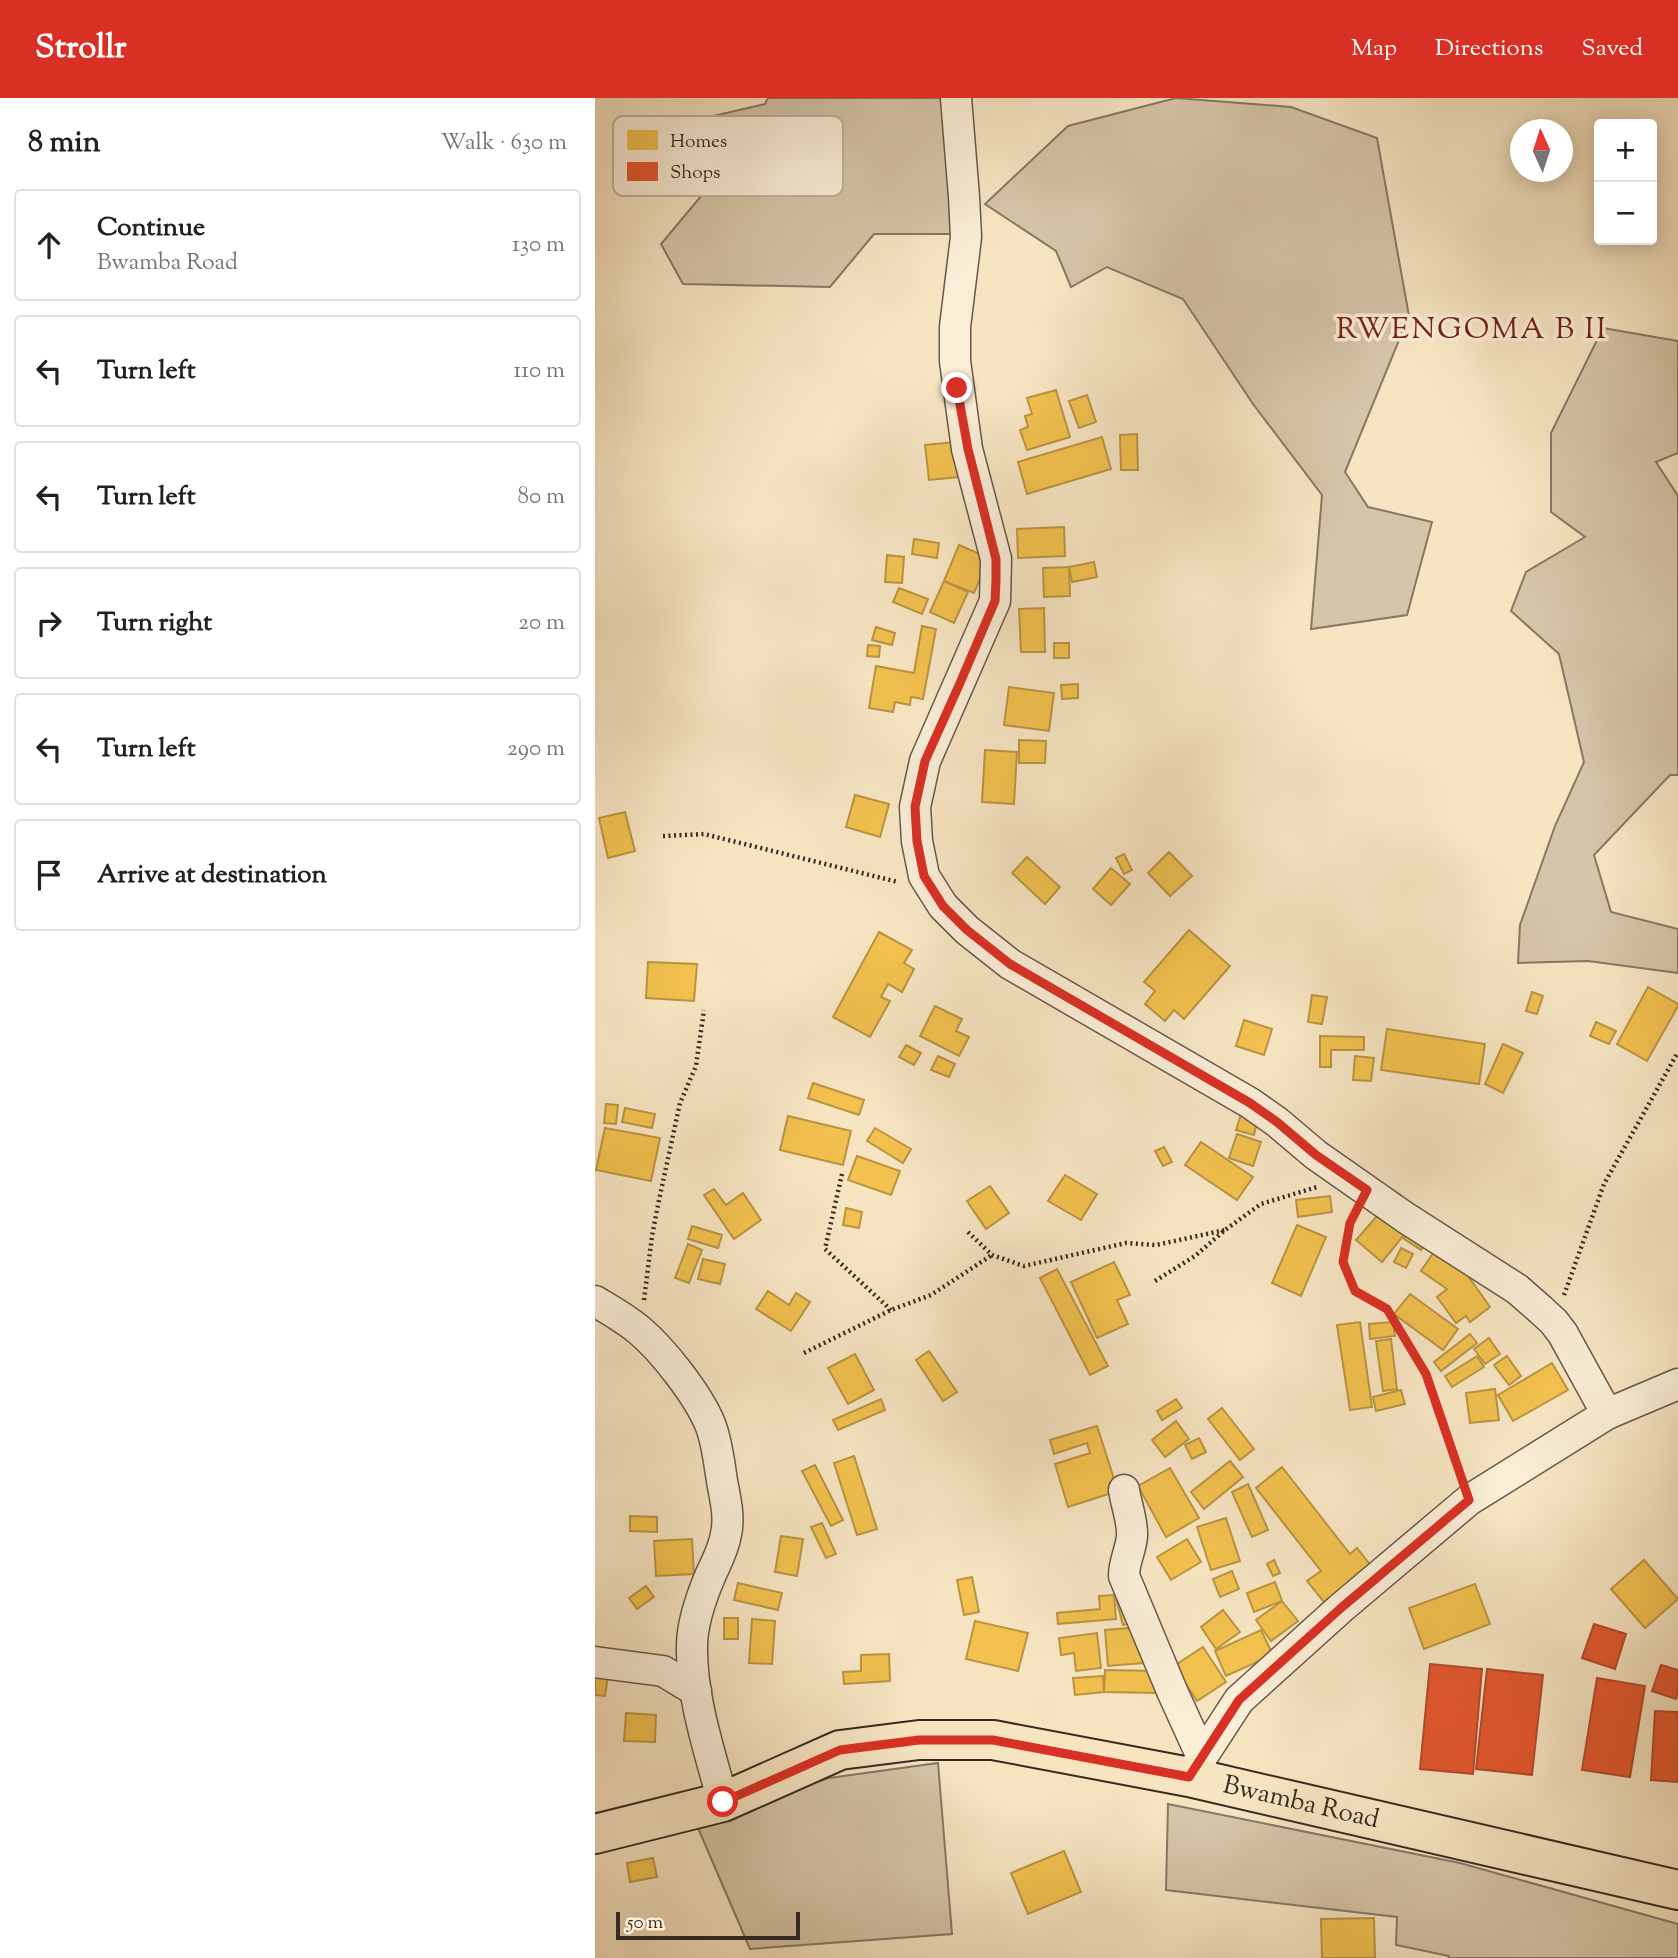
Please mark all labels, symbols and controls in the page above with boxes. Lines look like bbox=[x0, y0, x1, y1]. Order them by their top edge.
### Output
text: Strollr bbox=[35, 25, 127, 73]
text: Map bbox=[1351, 32, 1397, 66]
text: Directions bbox=[1435, 32, 1543, 66]
text: Saved bbox=[1581, 32, 1643, 66]
legend bbox=[613, 116, 843, 196]
north arrow bbox=[1510, 119, 1573, 182]
map controls bbox=[1594, 119, 1657, 245]
button: + bbox=[1594, 119, 1657, 182]
text: 8 min bbox=[28, 122, 100, 165]
text: Walk · 630 m bbox=[441, 127, 567, 160]
text: Homes bbox=[670, 129, 727, 156]
text: Shops bbox=[670, 160, 721, 187]
button: − bbox=[1594, 182, 1657, 245]
text: Continue bbox=[97, 210, 205, 247]
icon: ahead bbox=[30, 226, 68, 264]
text: 130 m bbox=[512, 229, 565, 262]
text: Bwamba Road bbox=[97, 247, 238, 280]
district label: RWENGOMA B II bbox=[1336, 309, 1608, 352]
icon: left bbox=[30, 352, 68, 390]
text: Turn left bbox=[97, 353, 196, 390]
text: 110 m bbox=[514, 355, 565, 388]
route end bbox=[941, 372, 972, 403]
icon: left bbox=[30, 478, 68, 516]
text: Turn left bbox=[97, 479, 196, 516]
text: 80 m bbox=[517, 481, 565, 514]
icon: right bbox=[30, 604, 68, 642]
text: Turn right bbox=[97, 605, 212, 642]
text: 20 m bbox=[518, 607, 565, 640]
icon: left bbox=[30, 730, 68, 768]
text: Turn left bbox=[97, 731, 196, 768]
text: 290 m bbox=[507, 733, 565, 766]
icon: arrive bbox=[30, 856, 68, 894]
text: Arrive at destination bbox=[97, 857, 327, 894]
street label: Bwamba Road bbox=[1219, 1767, 1383, 1839]
route start bbox=[707, 1786, 738, 1817]
scale bar bbox=[616, 1909, 800, 1941]
text: 50 m bbox=[627, 1910, 663, 1937]

